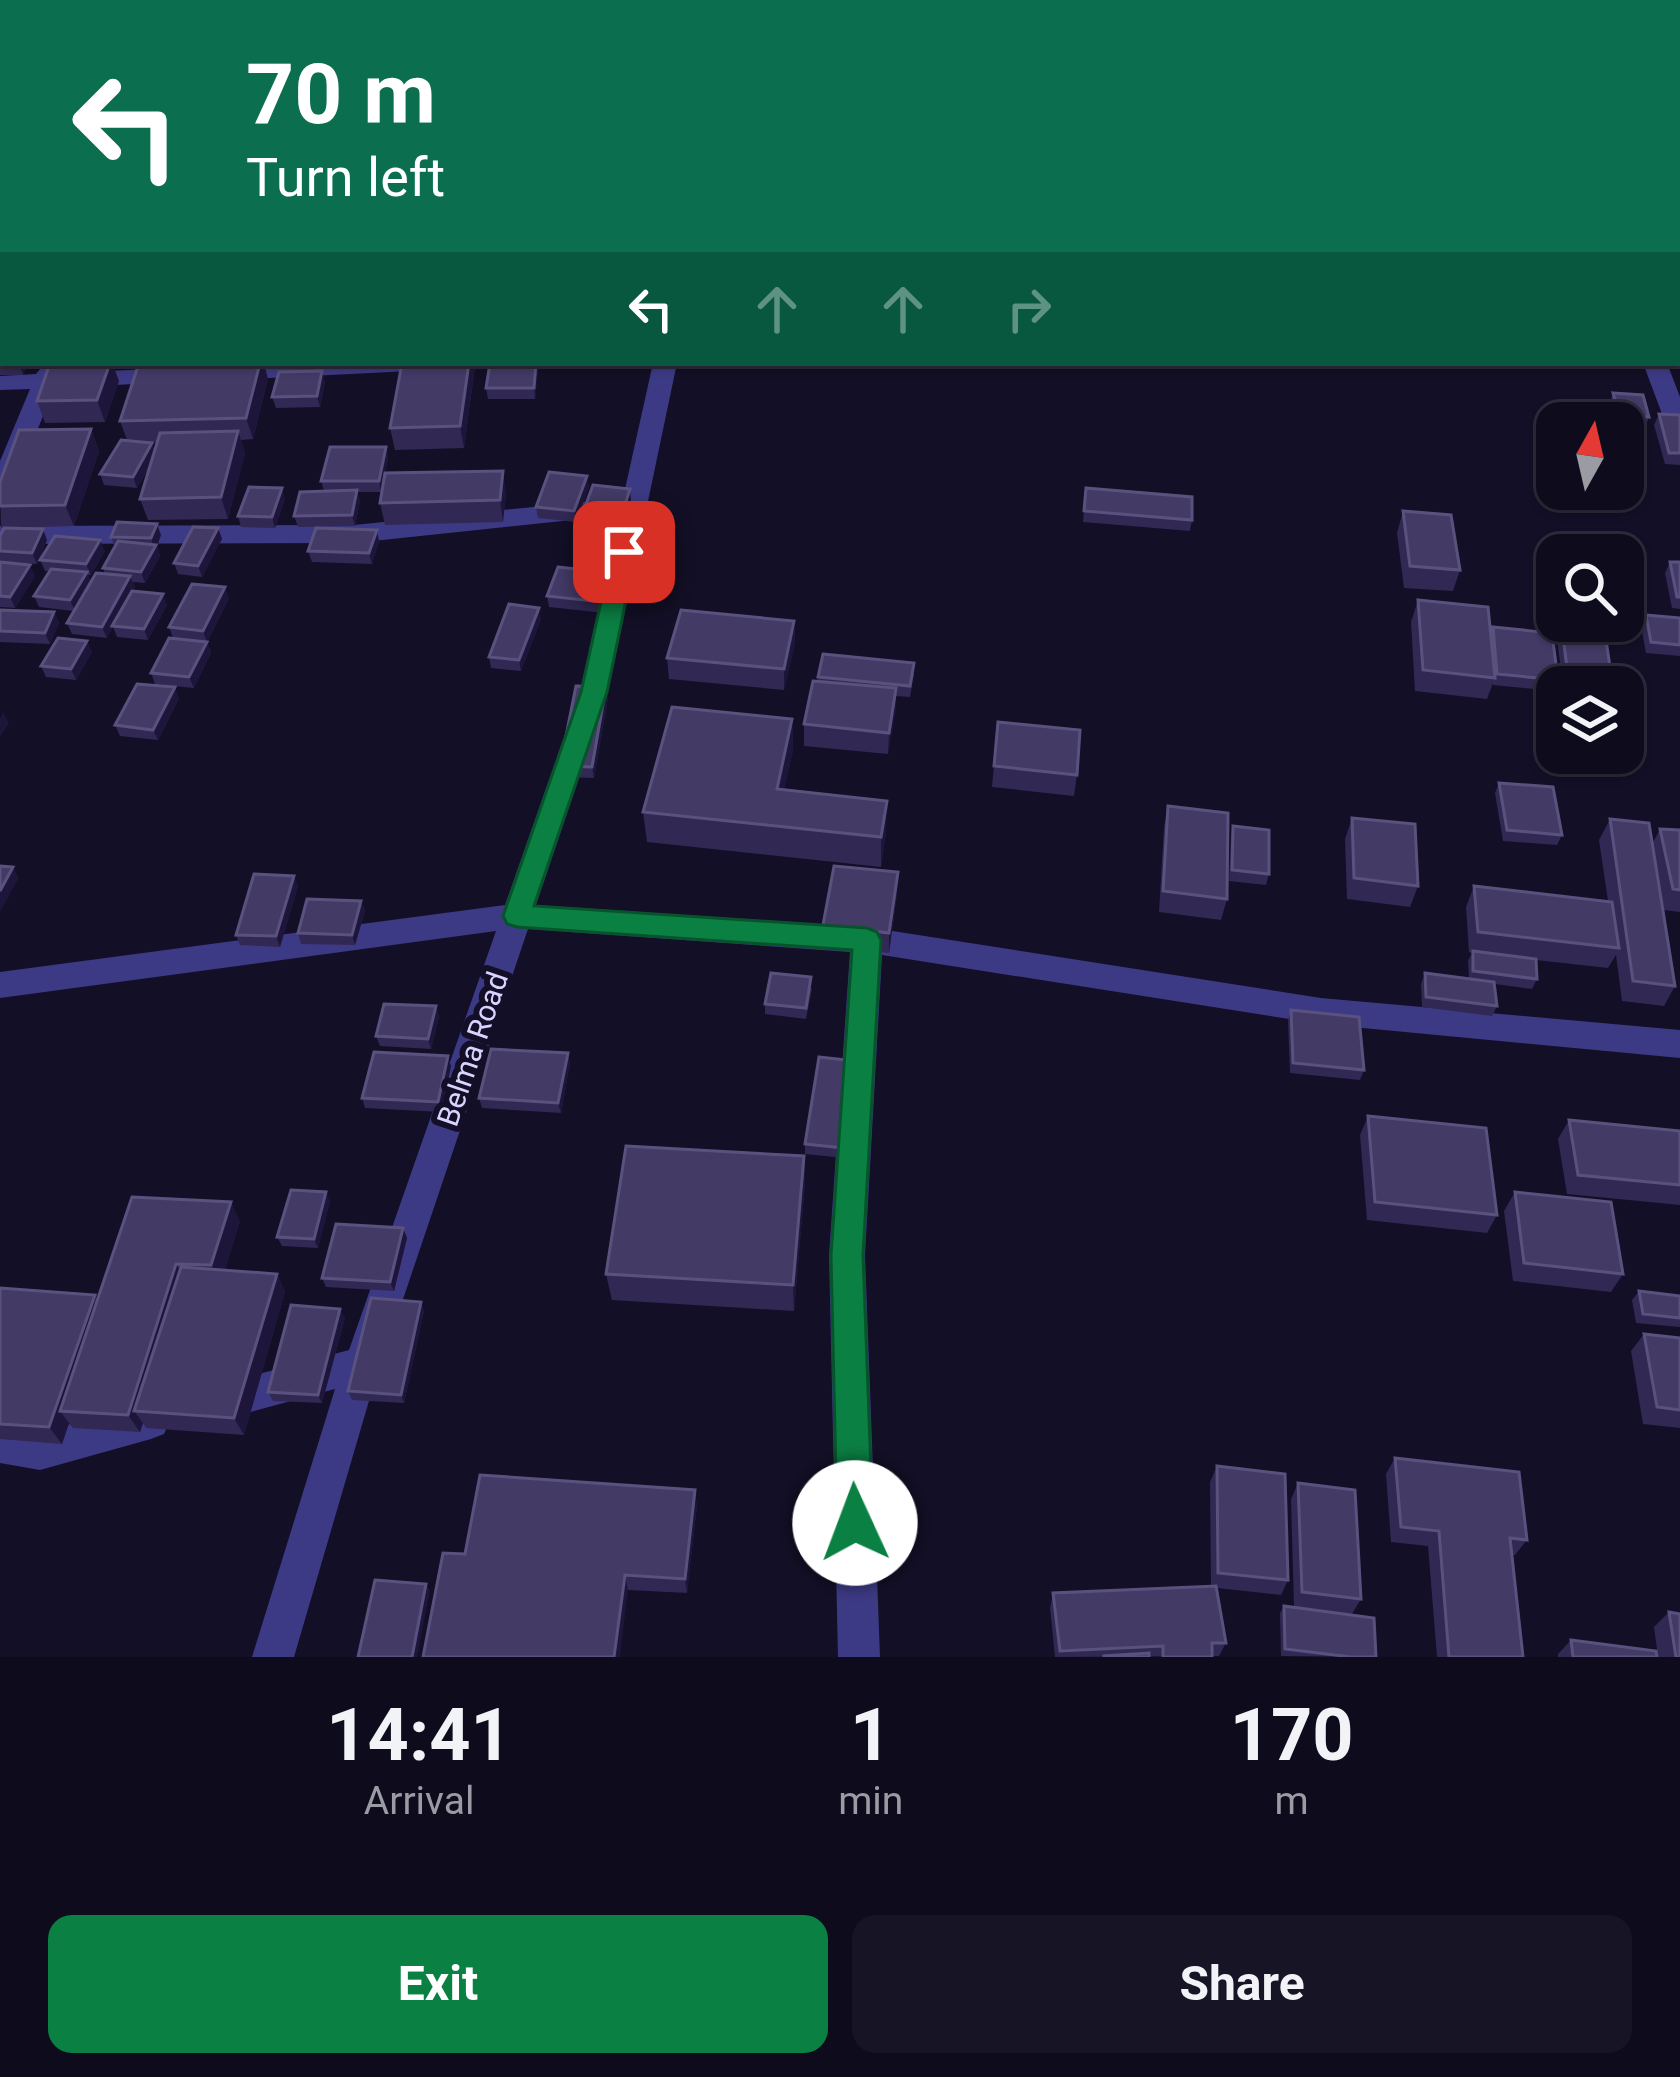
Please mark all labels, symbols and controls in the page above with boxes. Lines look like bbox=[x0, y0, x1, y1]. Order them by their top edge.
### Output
text: 70 m bbox=[246, 45, 436, 144]
icon: left bbox=[48, 48, 204, 204]
text: Turn left bbox=[246, 146, 445, 209]
icon: left bbox=[618, 276, 684, 342]
icon: ahead bbox=[744, 276, 810, 342]
icon: ahead bbox=[870, 276, 936, 342]
icon: right bbox=[996, 276, 1062, 342]
north arrow bbox=[1536, 402, 1644, 510]
map controls bbox=[1536, 402, 1644, 774]
pin bbox=[573, 501, 675, 603]
icon: arrive bbox=[591, 519, 657, 585]
button: search bbox=[1536, 534, 1644, 642]
button: layers bbox=[1536, 666, 1644, 774]
street label: Belma Road bbox=[430, 967, 515, 1131]
position arrow bbox=[792, 1460, 918, 1586]
text: 14:41 bbox=[326, 1693, 512, 1778]
text: 1 bbox=[850, 1693, 891, 1778]
text: 170 bbox=[1230, 1693, 1354, 1778]
text: Arrival bbox=[364, 1778, 474, 1824]
text: min bbox=[838, 1778, 903, 1824]
text: m bbox=[1275, 1778, 1309, 1824]
button: Exit bbox=[48, 1915, 828, 2053]
button: Share bbox=[852, 1915, 1632, 2053]

